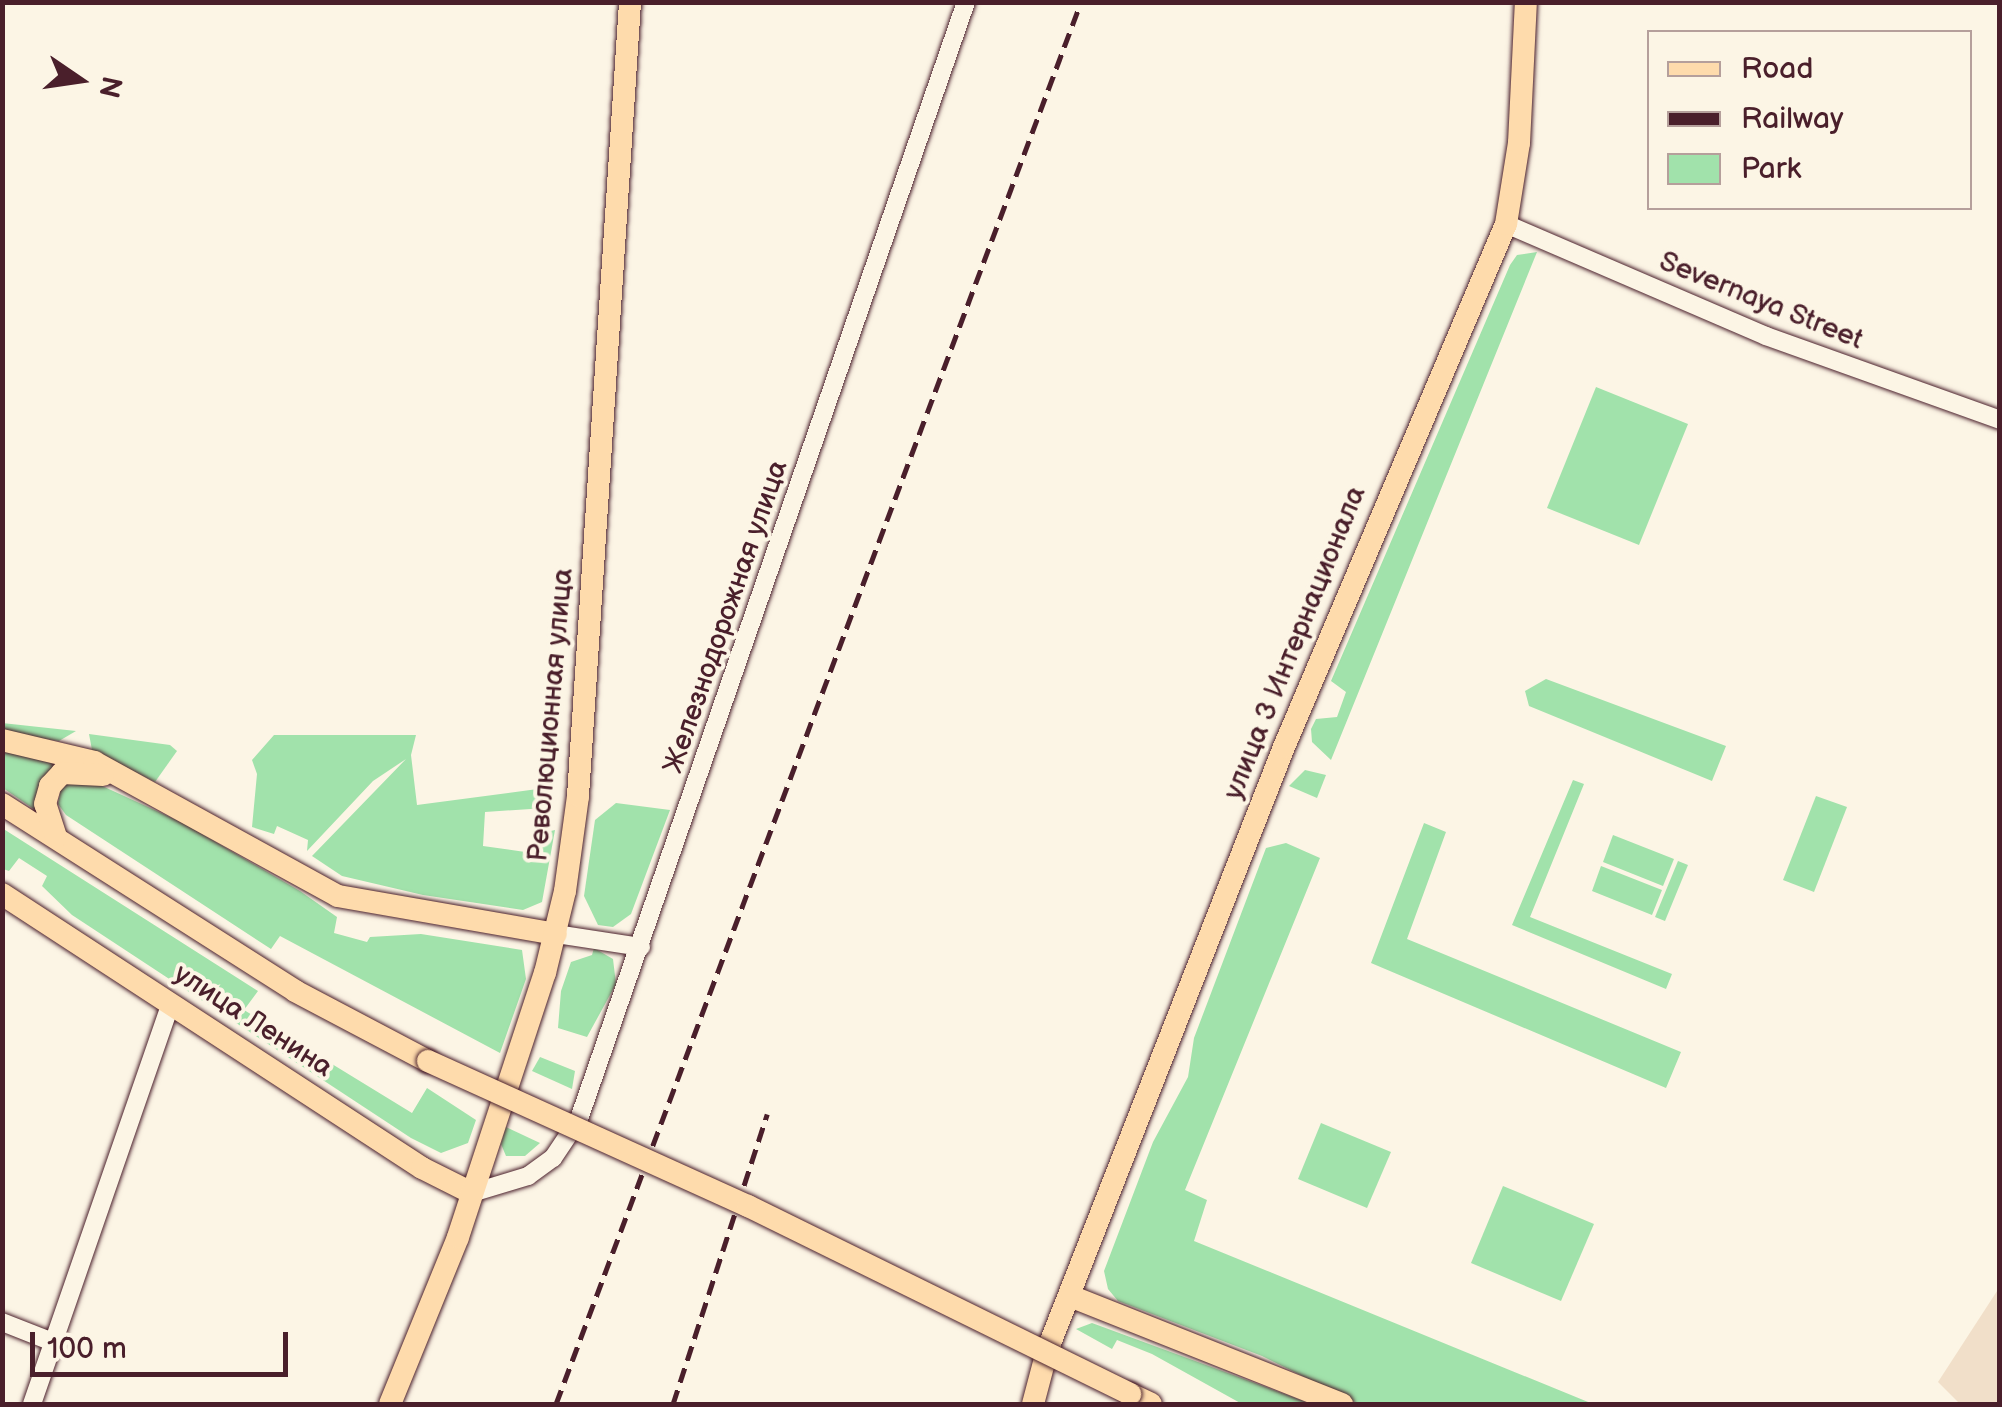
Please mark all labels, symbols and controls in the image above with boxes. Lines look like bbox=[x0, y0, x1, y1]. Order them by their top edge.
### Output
north arrow bbox=[30, 30, 130, 130]
legend bbox=[1647, 30, 1972, 210]
text: Road bbox=[1741, 51, 1814, 87]
text: N bbox=[91, 73, 128, 101]
text: Railway bbox=[1741, 101, 1843, 137]
text: Park bbox=[1741, 151, 1801, 187]
street label: Severnaya Street bbox=[1654, 245, 1868, 357]
street label: Железнодорожная улица bbox=[657, 456, 795, 778]
street label: улица 3 Интернационала bbox=[1217, 482, 1373, 804]
street label: Революционная улица bbox=[521, 567, 581, 863]
street label: улица Ленина bbox=[167, 957, 339, 1085]
scale bar bbox=[35, 1312, 292, 1374]
text: 100 m bbox=[47, 1331, 127, 1367]

